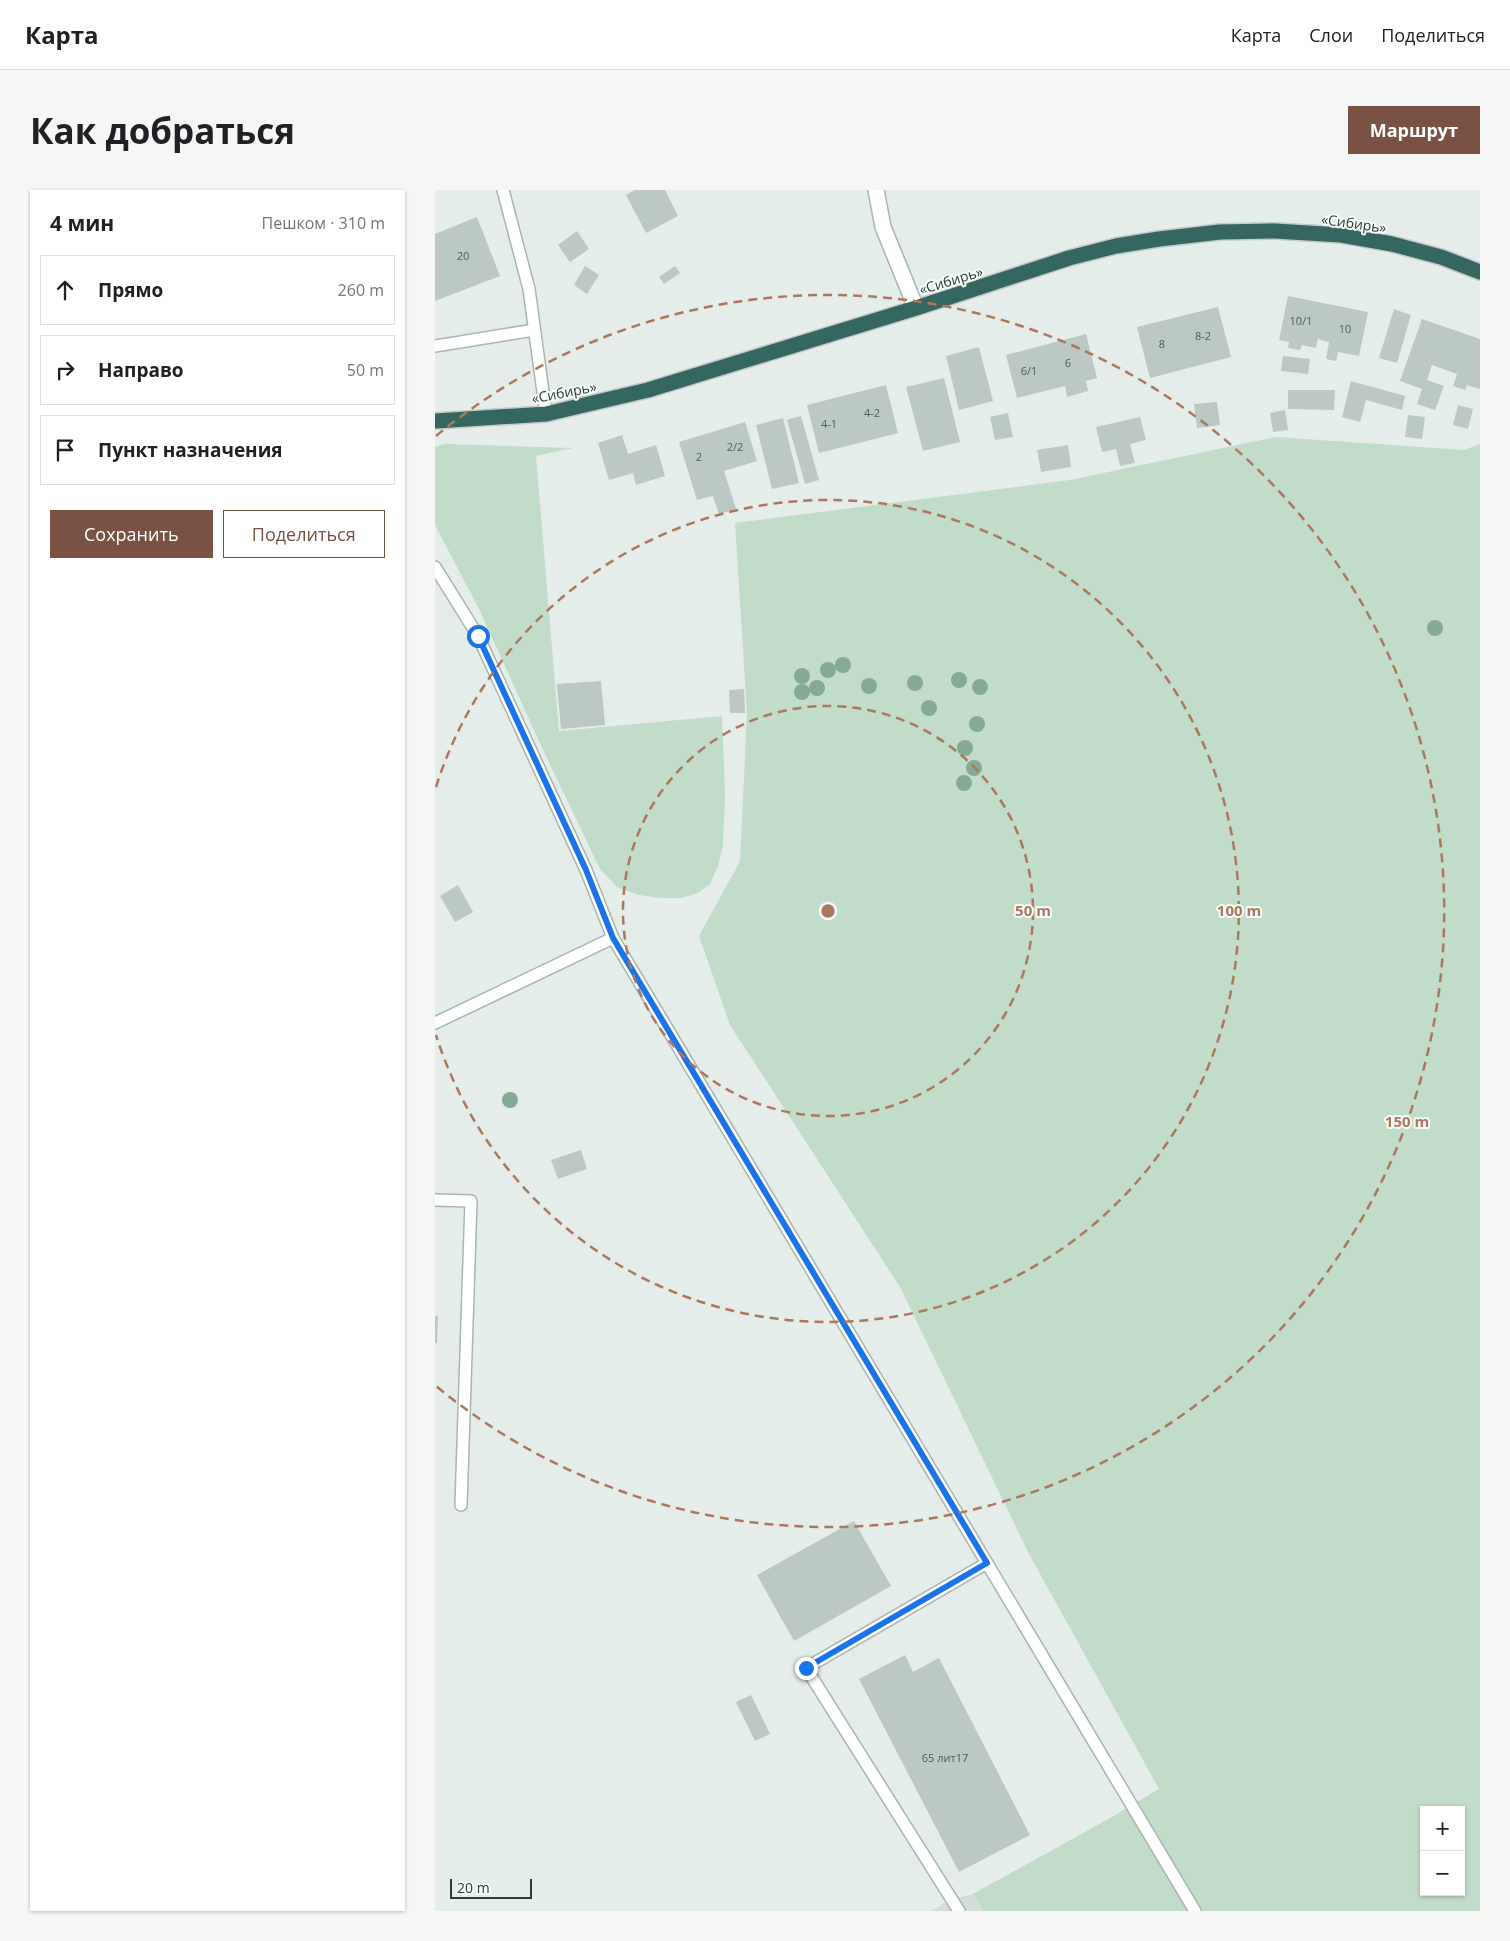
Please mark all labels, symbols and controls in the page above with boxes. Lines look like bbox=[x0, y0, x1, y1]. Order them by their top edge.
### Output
text: Карта bbox=[25, 18, 99, 51]
text: Карта bbox=[1231, 23, 1281, 47]
text: Слои bbox=[1309, 23, 1353, 47]
text: Поделиться bbox=[1381, 23, 1485, 47]
button: Маршрут bbox=[1348, 106, 1480, 154]
text: Как добраться bbox=[30, 107, 295, 154]
text: 4 мин bbox=[50, 209, 114, 237]
street label: «Сибирь» bbox=[1320, 209, 1388, 237]
text: Пешком · 310 m bbox=[262, 212, 385, 234]
house number: 20 bbox=[457, 248, 469, 263]
street label: «Сибирь» bbox=[917, 261, 985, 299]
icon: ahead bbox=[51, 276, 79, 304]
text: Прямо bbox=[98, 277, 163, 303]
text: 260 m bbox=[338, 279, 384, 301]
house number: 10/1 bbox=[1290, 313, 1312, 328]
house number: 10 bbox=[1339, 321, 1351, 336]
house number: 8-2 bbox=[1195, 328, 1211, 343]
house number: 8 bbox=[1159, 336, 1165, 351]
house number: 6 bbox=[1065, 355, 1071, 370]
icon: right bbox=[51, 356, 79, 384]
text: Направо bbox=[98, 357, 184, 383]
text: 50 m bbox=[347, 359, 384, 381]
house number: 6/1 bbox=[1021, 363, 1037, 378]
street label: «Сибирь» bbox=[530, 376, 598, 408]
house number: 4-2 bbox=[864, 405, 880, 420]
house number: 4-1 bbox=[821, 416, 837, 431]
icon: arrive bbox=[51, 436, 79, 464]
text: Пункт назначения bbox=[98, 437, 283, 463]
house number: 2/2 bbox=[727, 439, 743, 454]
house number: 2 bbox=[696, 449, 702, 464]
button: Сохранить bbox=[50, 510, 213, 558]
button: Поделиться bbox=[223, 510, 385, 558]
route start bbox=[467, 625, 490, 648]
text: 50 m bbox=[1015, 900, 1051, 920]
text: 100 m bbox=[1217, 900, 1261, 920]
centre of rings bbox=[819, 902, 837, 920]
text: 150 m bbox=[1385, 1111, 1429, 1131]
route end bbox=[795, 1657, 818, 1680]
house number: 65 лит17 bbox=[922, 1750, 968, 1765]
map controls bbox=[1420, 1806, 1465, 1896]
button: + bbox=[1420, 1806, 1465, 1851]
button: − bbox=[1420, 1851, 1465, 1896]
scale bar bbox=[450, 1876, 533, 1899]
text: 20 m bbox=[457, 1878, 490, 1897]

